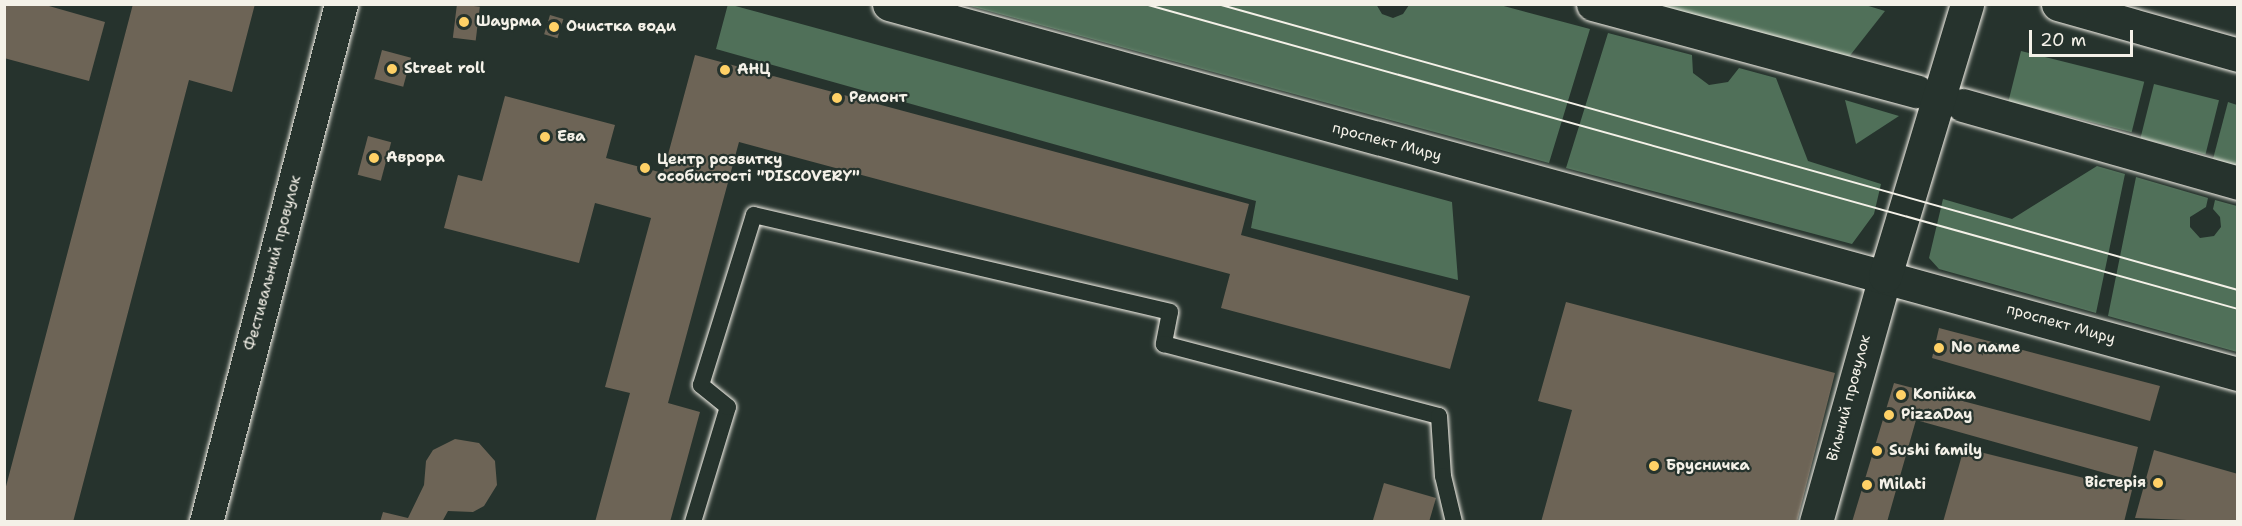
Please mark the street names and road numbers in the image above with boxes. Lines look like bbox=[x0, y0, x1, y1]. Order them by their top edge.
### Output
street label: проспект Миру bbox=[1330, 119, 1444, 165]
street label: Фестивальний провулок bbox=[241, 173, 305, 353]
street label: проспект Миру bbox=[2004, 300, 2118, 348]
street label: Вільний провулок bbox=[1823, 333, 1875, 463]

